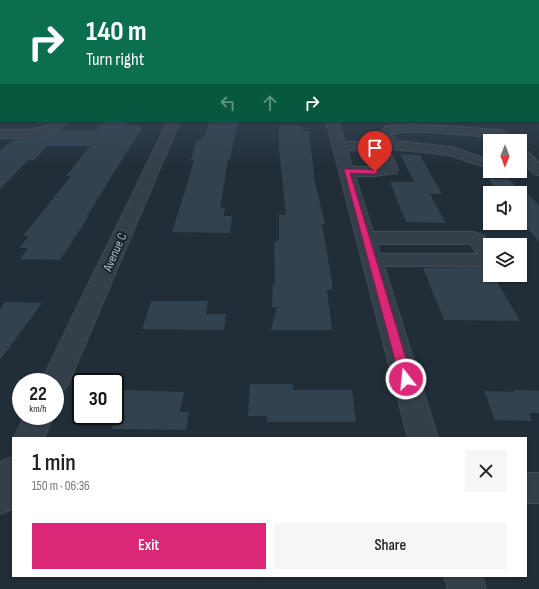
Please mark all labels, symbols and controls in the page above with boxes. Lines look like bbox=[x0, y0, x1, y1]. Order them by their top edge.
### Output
text: 140 m bbox=[86, 15, 147, 48]
icon: right bbox=[20, 16, 72, 68]
text: Turn right bbox=[86, 49, 144, 70]
icon: left bbox=[217, 92, 239, 114]
icon: ahead bbox=[259, 92, 281, 114]
icon: right bbox=[301, 92, 323, 114]
pin bbox=[358, 131, 392, 172]
north arrow bbox=[483, 134, 527, 178]
map controls bbox=[483, 134, 527, 282]
icon: arrive bbox=[364, 137, 386, 159]
button: sound bbox=[483, 186, 527, 230]
street label: Avenue C bbox=[99, 230, 130, 275]
button: layers bbox=[483, 238, 527, 282]
position arrow bbox=[385, 358, 427, 400]
speed limit sign: 30 bbox=[72, 373, 124, 425]
text: 22 bbox=[29, 382, 47, 406]
text: km/h bbox=[29, 403, 47, 415]
text: 1 min bbox=[32, 448, 76, 477]
button: close bbox=[465, 450, 507, 492]
text: 150 m · 06:36 bbox=[32, 478, 90, 494]
button: Exit bbox=[32, 523, 266, 569]
button: Share bbox=[274, 523, 507, 569]

